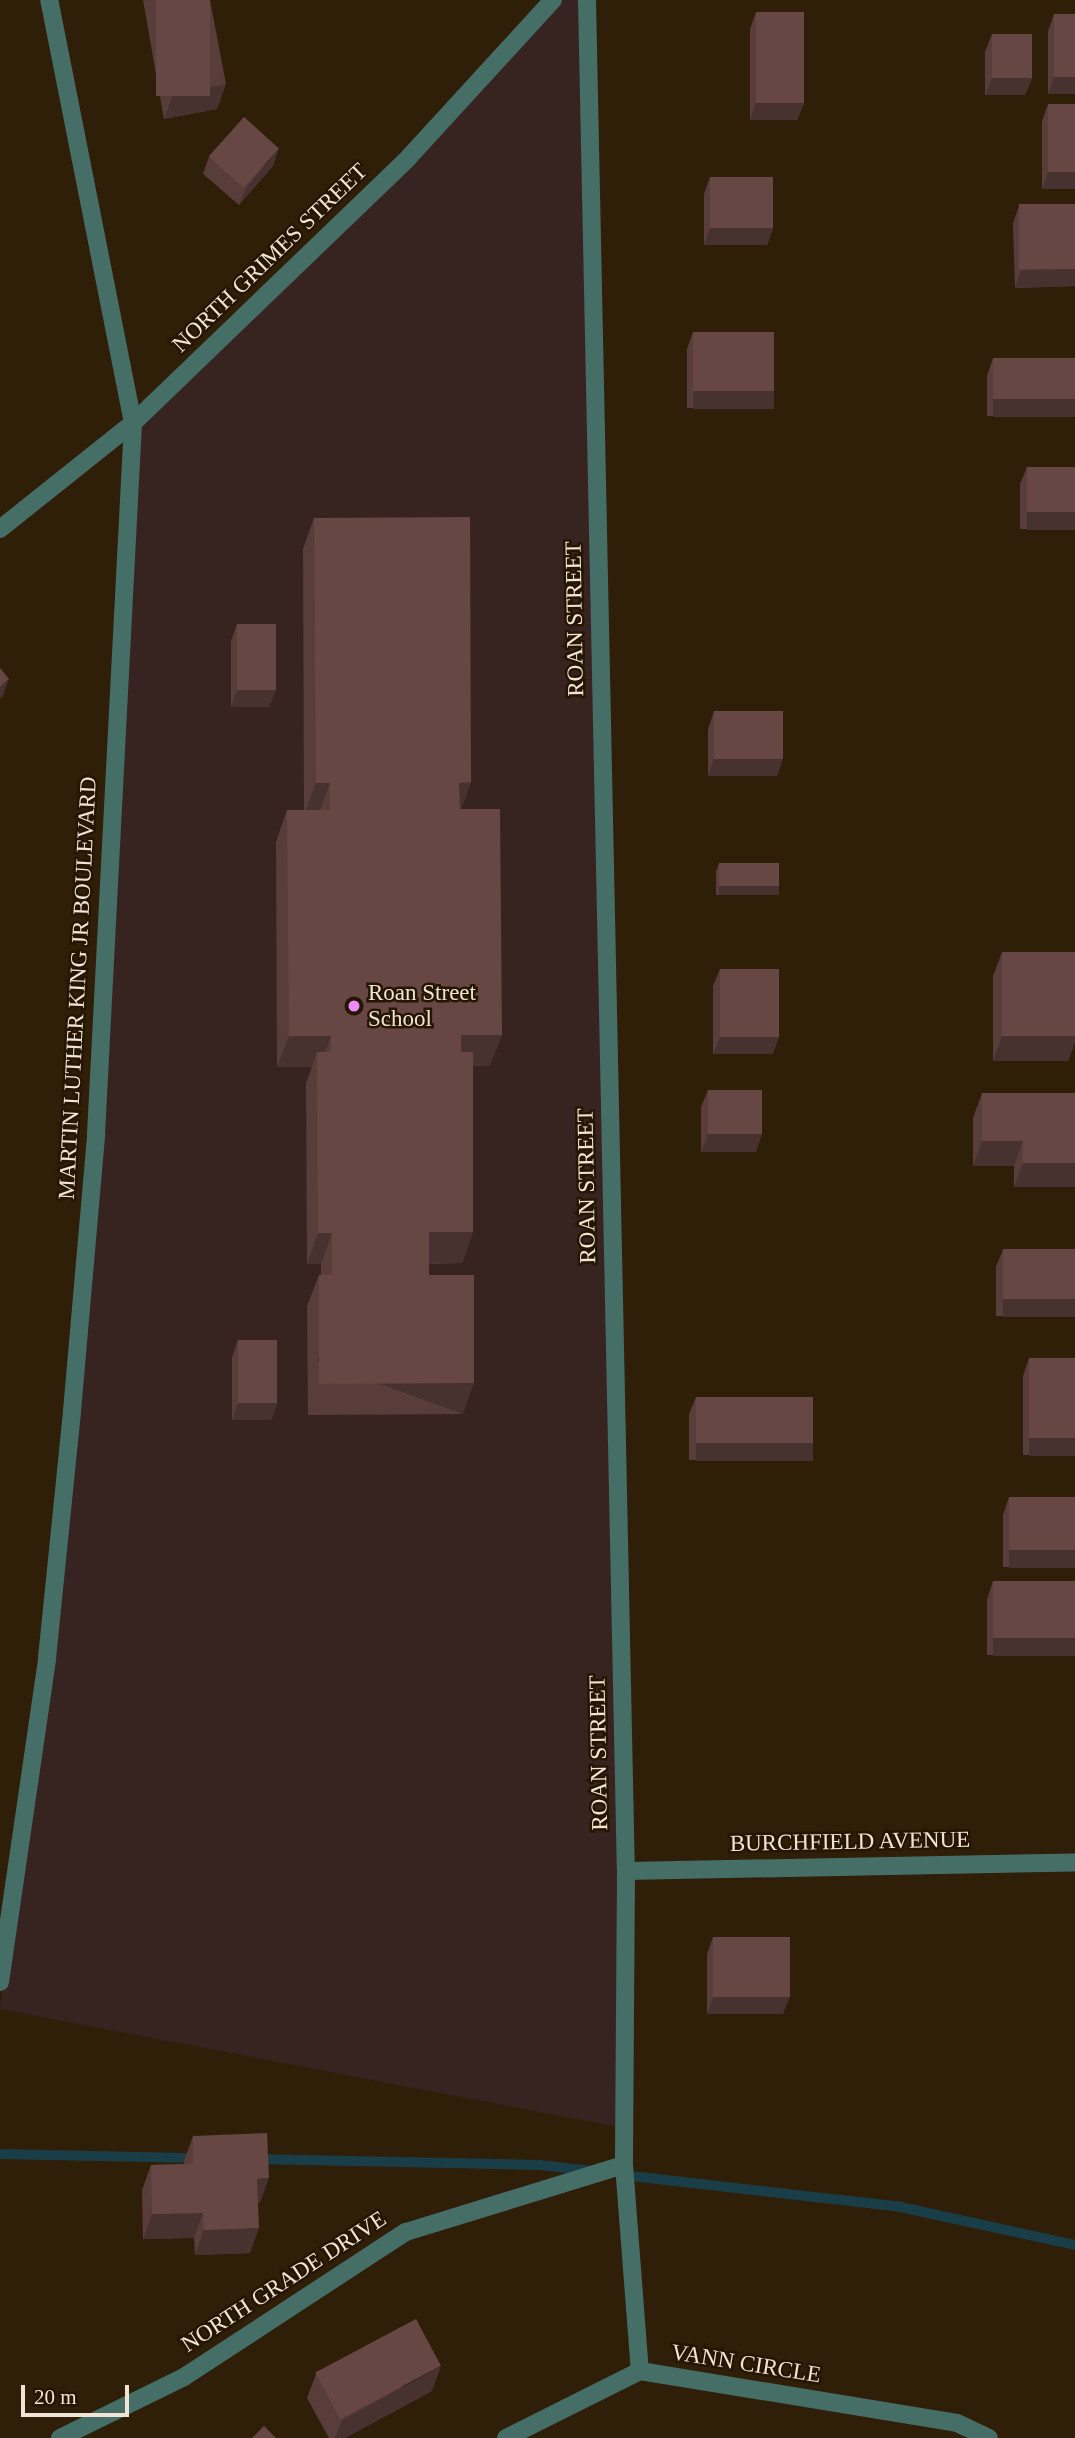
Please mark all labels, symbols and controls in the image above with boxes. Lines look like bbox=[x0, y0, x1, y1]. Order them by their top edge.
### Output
street label: NORTH GRIMES STREET bbox=[167, 158, 373, 358]
street label: ROAN STREET bbox=[560, 541, 590, 697]
street label: MARTIN LUTHER KING JR BOULEVARD bbox=[53, 776, 103, 1200]
place label: Roan Street School bbox=[368, 979, 476, 1033]
marker: Roan Street School bbox=[346, 998, 362, 1014]
street label: ROAN STREET bbox=[572, 1108, 602, 1264]
street label: ROAN STREET bbox=[584, 1675, 614, 1831]
street label: BURCHFIELD AVENUE bbox=[729, 1826, 971, 1858]
street label: NORTH GRADE DRIVE bbox=[176, 2205, 392, 2359]
street label: VANN CIRCLE bbox=[669, 2339, 823, 2389]
scale bar bbox=[24, 2372, 133, 2416]
text: 20 m bbox=[34, 2385, 77, 2409]

